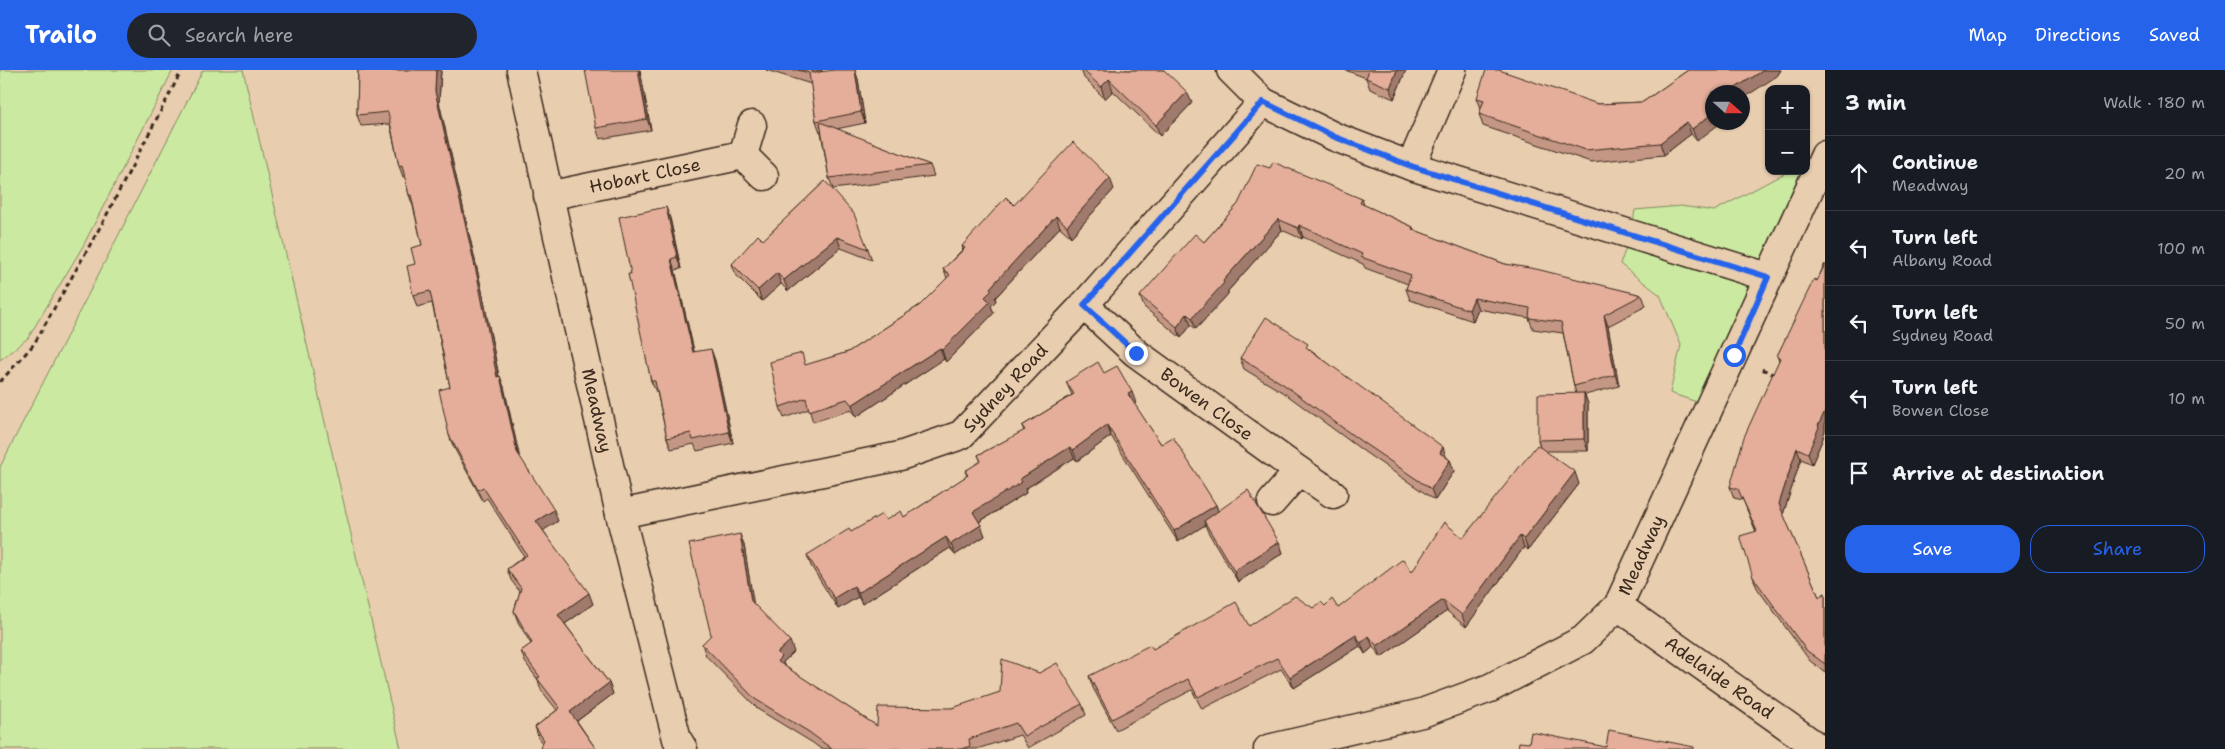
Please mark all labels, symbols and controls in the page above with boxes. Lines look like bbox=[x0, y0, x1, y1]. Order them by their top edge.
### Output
search box bbox=[127, 13, 477, 58]
text: Trailo bbox=[25, 19, 97, 51]
icon: search bbox=[145, 21, 173, 49]
text: Search here bbox=[185, 23, 294, 48]
text: Map bbox=[1969, 23, 2007, 47]
text: Directions bbox=[2035, 23, 2121, 47]
text: Saved bbox=[2149, 23, 2200, 47]
north arrow bbox=[1705, 85, 1750, 130]
map controls bbox=[1765, 85, 1810, 175]
button: + bbox=[1765, 85, 1810, 130]
text: 3 min bbox=[1845, 89, 1906, 117]
text: Walk · 180 m bbox=[2103, 92, 2205, 113]
button: − bbox=[1765, 130, 1810, 175]
text: Continue bbox=[1892, 150, 1978, 175]
street label: Hobart Close bbox=[587, 152, 703, 199]
icon: ahead bbox=[1845, 159, 1873, 187]
text: 20 m bbox=[2164, 163, 2205, 184]
text: Meadway bbox=[1892, 175, 1969, 196]
text: Turn left bbox=[1892, 225, 1978, 250]
icon: left bbox=[1845, 234, 1873, 262]
text: 100 m bbox=[2157, 238, 2205, 259]
text: Albany Road bbox=[1892, 250, 1992, 271]
text: Turn left bbox=[1892, 300, 1978, 325]
icon: left bbox=[1845, 309, 1873, 337]
text: 50 m bbox=[2165, 313, 2205, 334]
text: Sydney Road bbox=[1892, 325, 1993, 346]
street label: Sydney Road bbox=[957, 338, 1053, 438]
route end bbox=[1125, 342, 1148, 365]
route start bbox=[1723, 344, 1746, 367]
street label: Bowen Close bbox=[1155, 362, 1258, 446]
street label: Meadway bbox=[576, 366, 618, 455]
text: Turn left bbox=[1892, 375, 1978, 400]
icon: left bbox=[1845, 384, 1873, 412]
text: 10 m bbox=[2168, 388, 2205, 409]
text: Bowen Close bbox=[1892, 400, 1989, 421]
icon: arrive bbox=[1845, 459, 1873, 487]
text: Arrive at destination bbox=[1892, 461, 2104, 486]
street label: Meadway bbox=[1612, 511, 1670, 599]
button: Save bbox=[1845, 525, 2020, 573]
button: Share bbox=[2030, 525, 2205, 573]
street label: Adelaide Road bbox=[1660, 631, 1779, 725]

